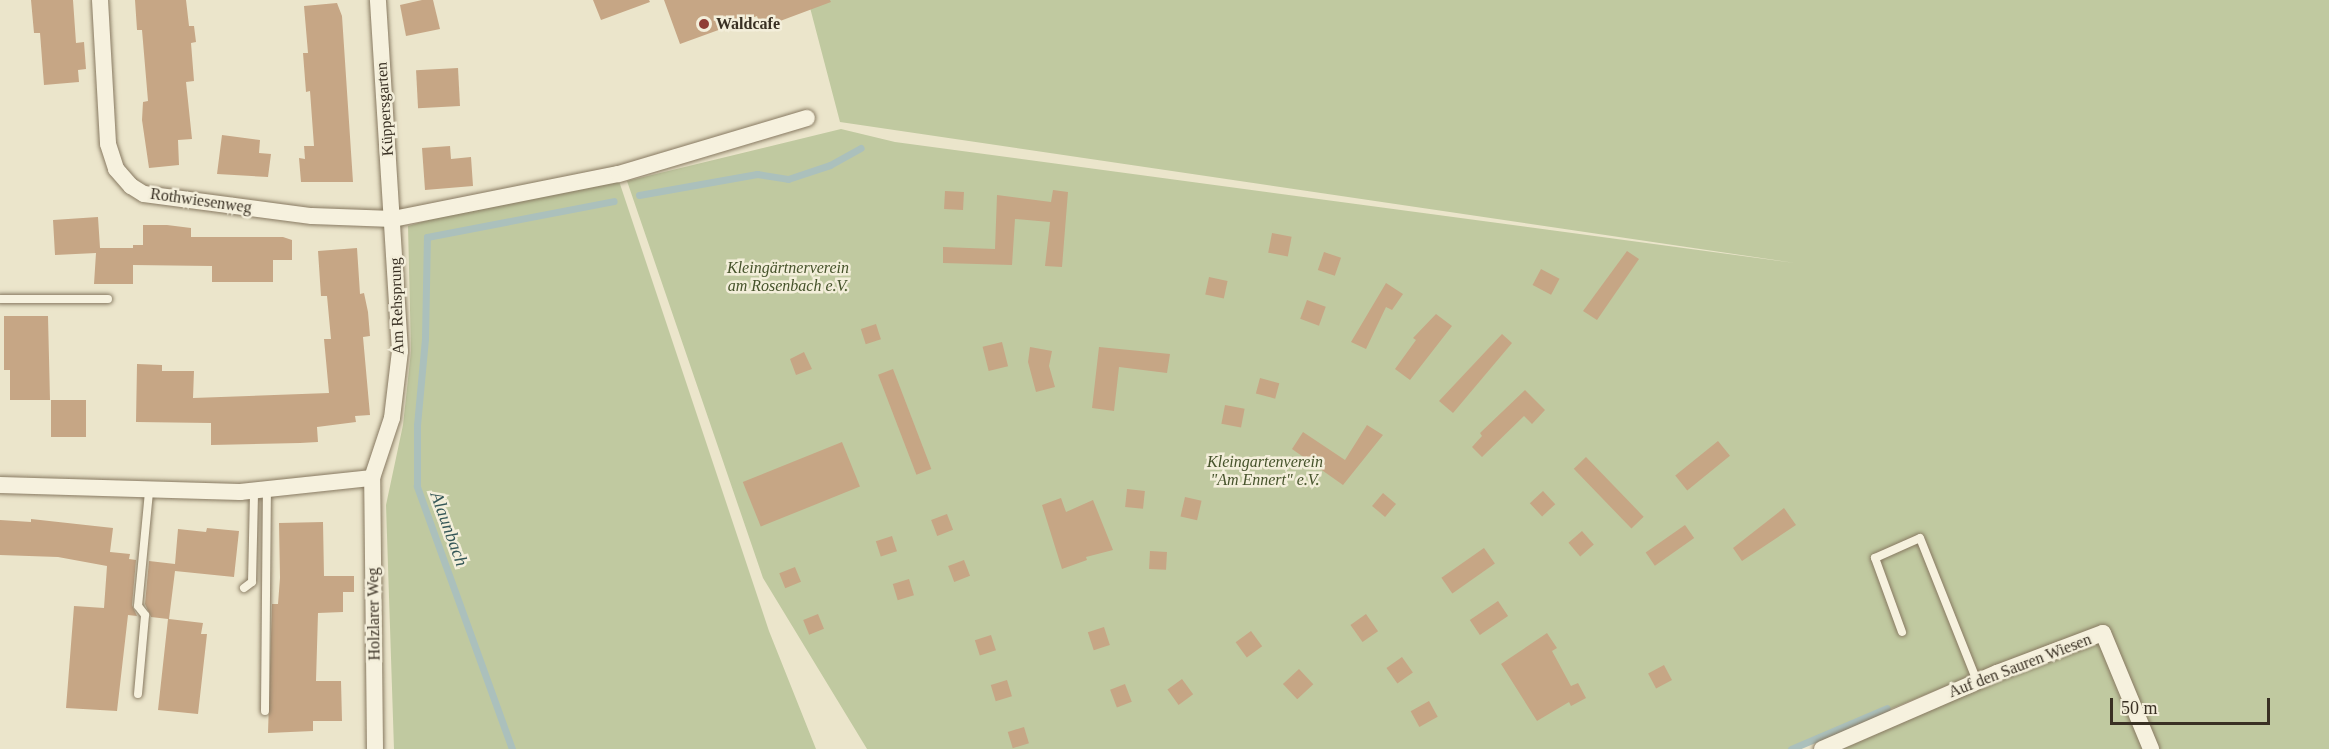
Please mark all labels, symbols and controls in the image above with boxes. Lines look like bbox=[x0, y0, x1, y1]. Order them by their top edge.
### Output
place label: Waldcafe bbox=[716, 14, 780, 34]
marker: Waldcafe bbox=[697, 17, 711, 31]
street label: Küppersgarten bbox=[372, 61, 398, 157]
street label: Rothwiesenweg bbox=[149, 184, 253, 218]
street label: Am Rehsprung bbox=[386, 257, 408, 355]
park label: Kleingärtnerverein am Rosenbach e.V. bbox=[727, 258, 849, 296]
park label: Kleingartenverein "Am Ennert" e.V. bbox=[1207, 452, 1323, 490]
water label: Alaunbach bbox=[426, 489, 472, 569]
street label: Holzlarer Weg bbox=[364, 567, 384, 661]
street label: Auf den Sauren Wiesen bbox=[1946, 630, 2094, 702]
scale bar bbox=[2113, 686, 2274, 724]
text: 50 m bbox=[2121, 698, 2158, 718]

